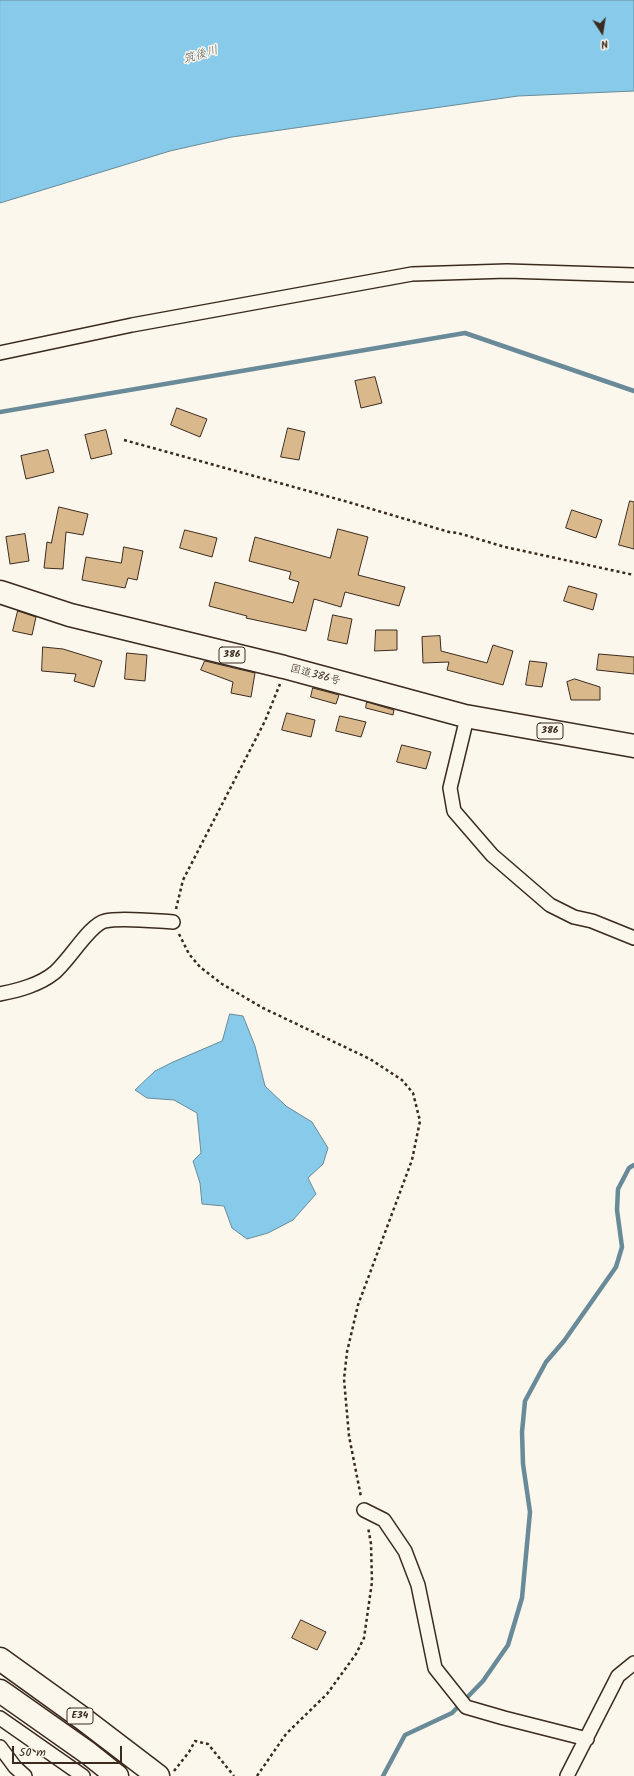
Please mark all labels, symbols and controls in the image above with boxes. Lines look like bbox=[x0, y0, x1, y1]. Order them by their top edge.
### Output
north arrow bbox=[582, 12, 622, 52]
text: N bbox=[599, 34, 610, 53]
water label: 筑後川 bbox=[182, 44, 220, 68]
road number: 386 bbox=[219, 647, 245, 663]
street label: 国道386号 bbox=[288, 663, 342, 689]
road number: 386 bbox=[537, 723, 563, 739]
road number: E34 bbox=[67, 1708, 93, 1724]
scale bar bbox=[14, 1738, 124, 1764]
text: 50 m bbox=[19, 1743, 46, 1762]

